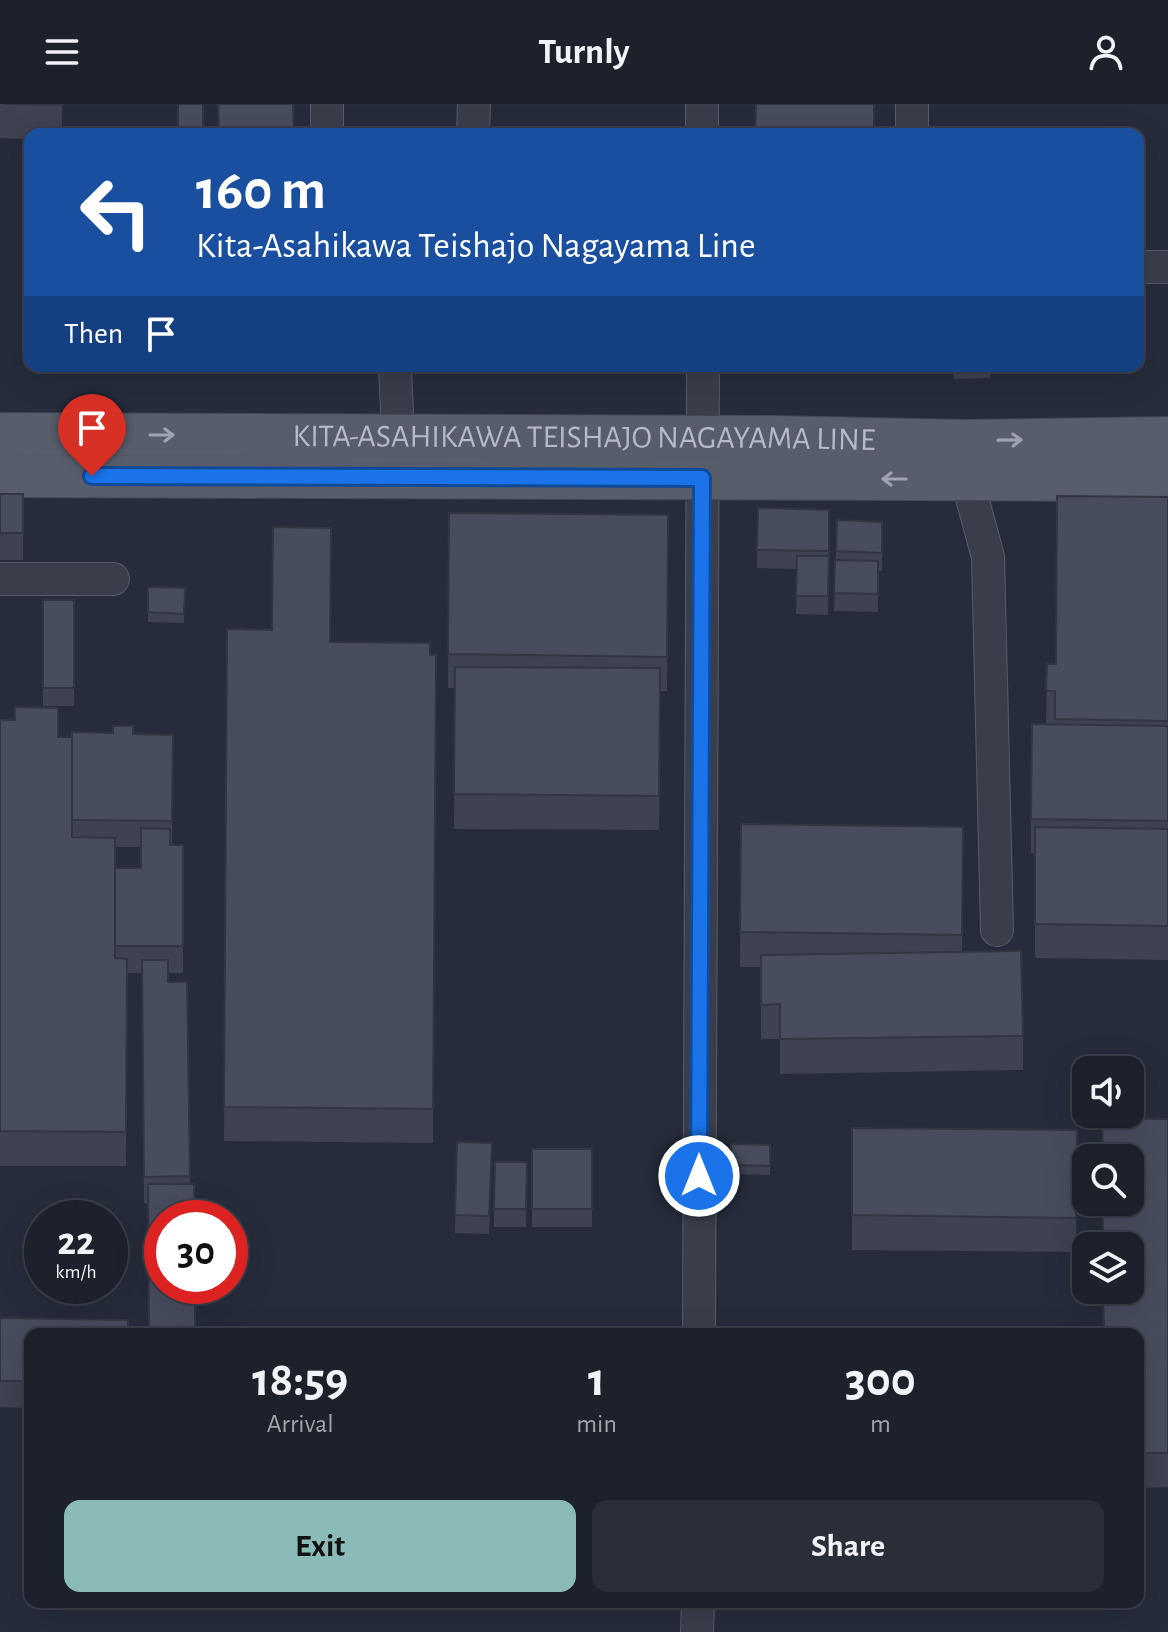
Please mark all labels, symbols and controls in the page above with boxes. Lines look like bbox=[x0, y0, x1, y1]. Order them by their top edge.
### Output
icon: menu bbox=[40, 30, 84, 74]
icon: person bbox=[1084, 30, 1128, 74]
text: Turnly bbox=[538, 34, 630, 70]
icon: left bbox=[64, 160, 168, 264]
text: 160 m bbox=[196, 163, 326, 219]
text: Kita-Asahikawa Teishajo Nagayama Line bbox=[196, 228, 756, 264]
icon: arrive bbox=[139, 312, 183, 356]
text: Then bbox=[64, 319, 123, 349]
pin bbox=[58, 394, 126, 476]
icon: arrive bbox=[70, 406, 114, 450]
street label: KITA-ASAHIKAWA TEISHAJO NAGAYAMA LINE bbox=[293, 420, 876, 456]
one-way arrow bbox=[148, 427, 175, 443]
one-way arrow bbox=[996, 432, 1023, 448]
one-way arrow bbox=[881, 471, 908, 487]
map controls bbox=[1072, 1056, 1144, 1304]
button: sound bbox=[1072, 1056, 1144, 1128]
position arrow bbox=[657, 1134, 741, 1218]
button: search bbox=[1072, 1144, 1144, 1216]
speed limit sign: 30 bbox=[144, 1200, 248, 1304]
text: 22 bbox=[57, 1222, 95, 1262]
button: layers bbox=[1072, 1232, 1144, 1304]
text: km/h bbox=[55, 1262, 97, 1282]
text: 18:59 bbox=[252, 1357, 348, 1405]
text: 1 bbox=[588, 1357, 605, 1405]
text: 300 bbox=[845, 1357, 916, 1405]
text: Arrival bbox=[267, 1411, 334, 1437]
text: min bbox=[576, 1411, 617, 1437]
text: m bbox=[870, 1411, 891, 1437]
button: Exit bbox=[64, 1500, 576, 1592]
button: Share bbox=[592, 1500, 1104, 1592]

